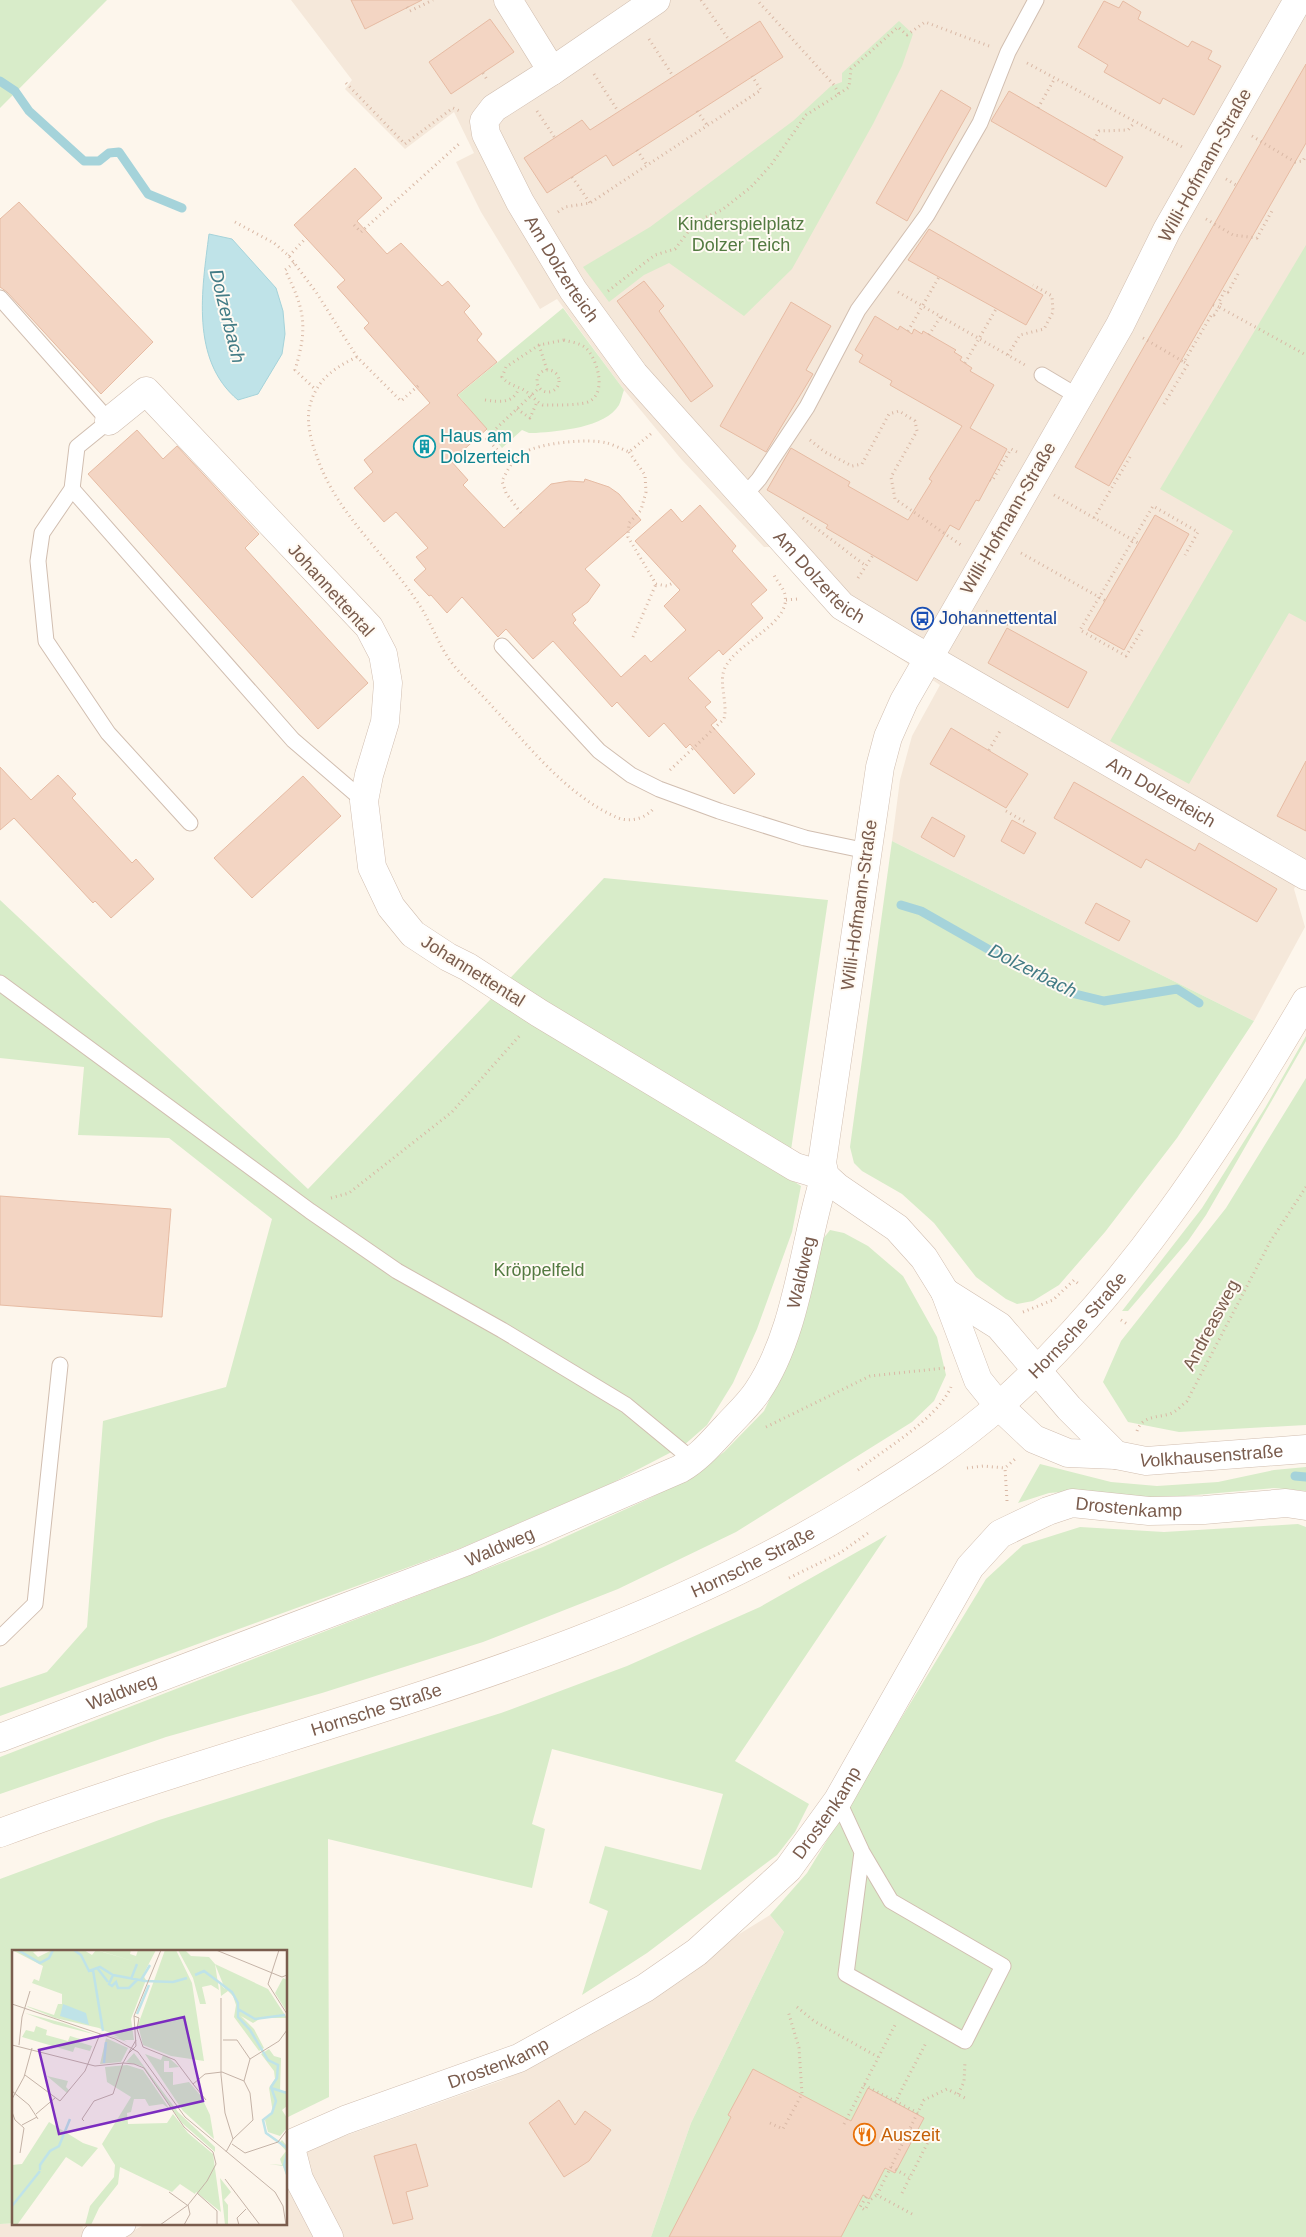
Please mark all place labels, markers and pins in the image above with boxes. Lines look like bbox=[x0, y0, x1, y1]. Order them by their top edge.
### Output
place label: Haus am Dolzerteich bbox=[440, 426, 530, 467]
building icon: Haus am Dolzerteich bbox=[412, 434, 436, 458]
bus stop icon: Johannettental bbox=[911, 606, 935, 630]
place label: Johannettental bbox=[939, 608, 1057, 628]
restaurant icon: Auszeit bbox=[853, 2123, 877, 2147]
place label: Auszeit bbox=[881, 2125, 940, 2145]

